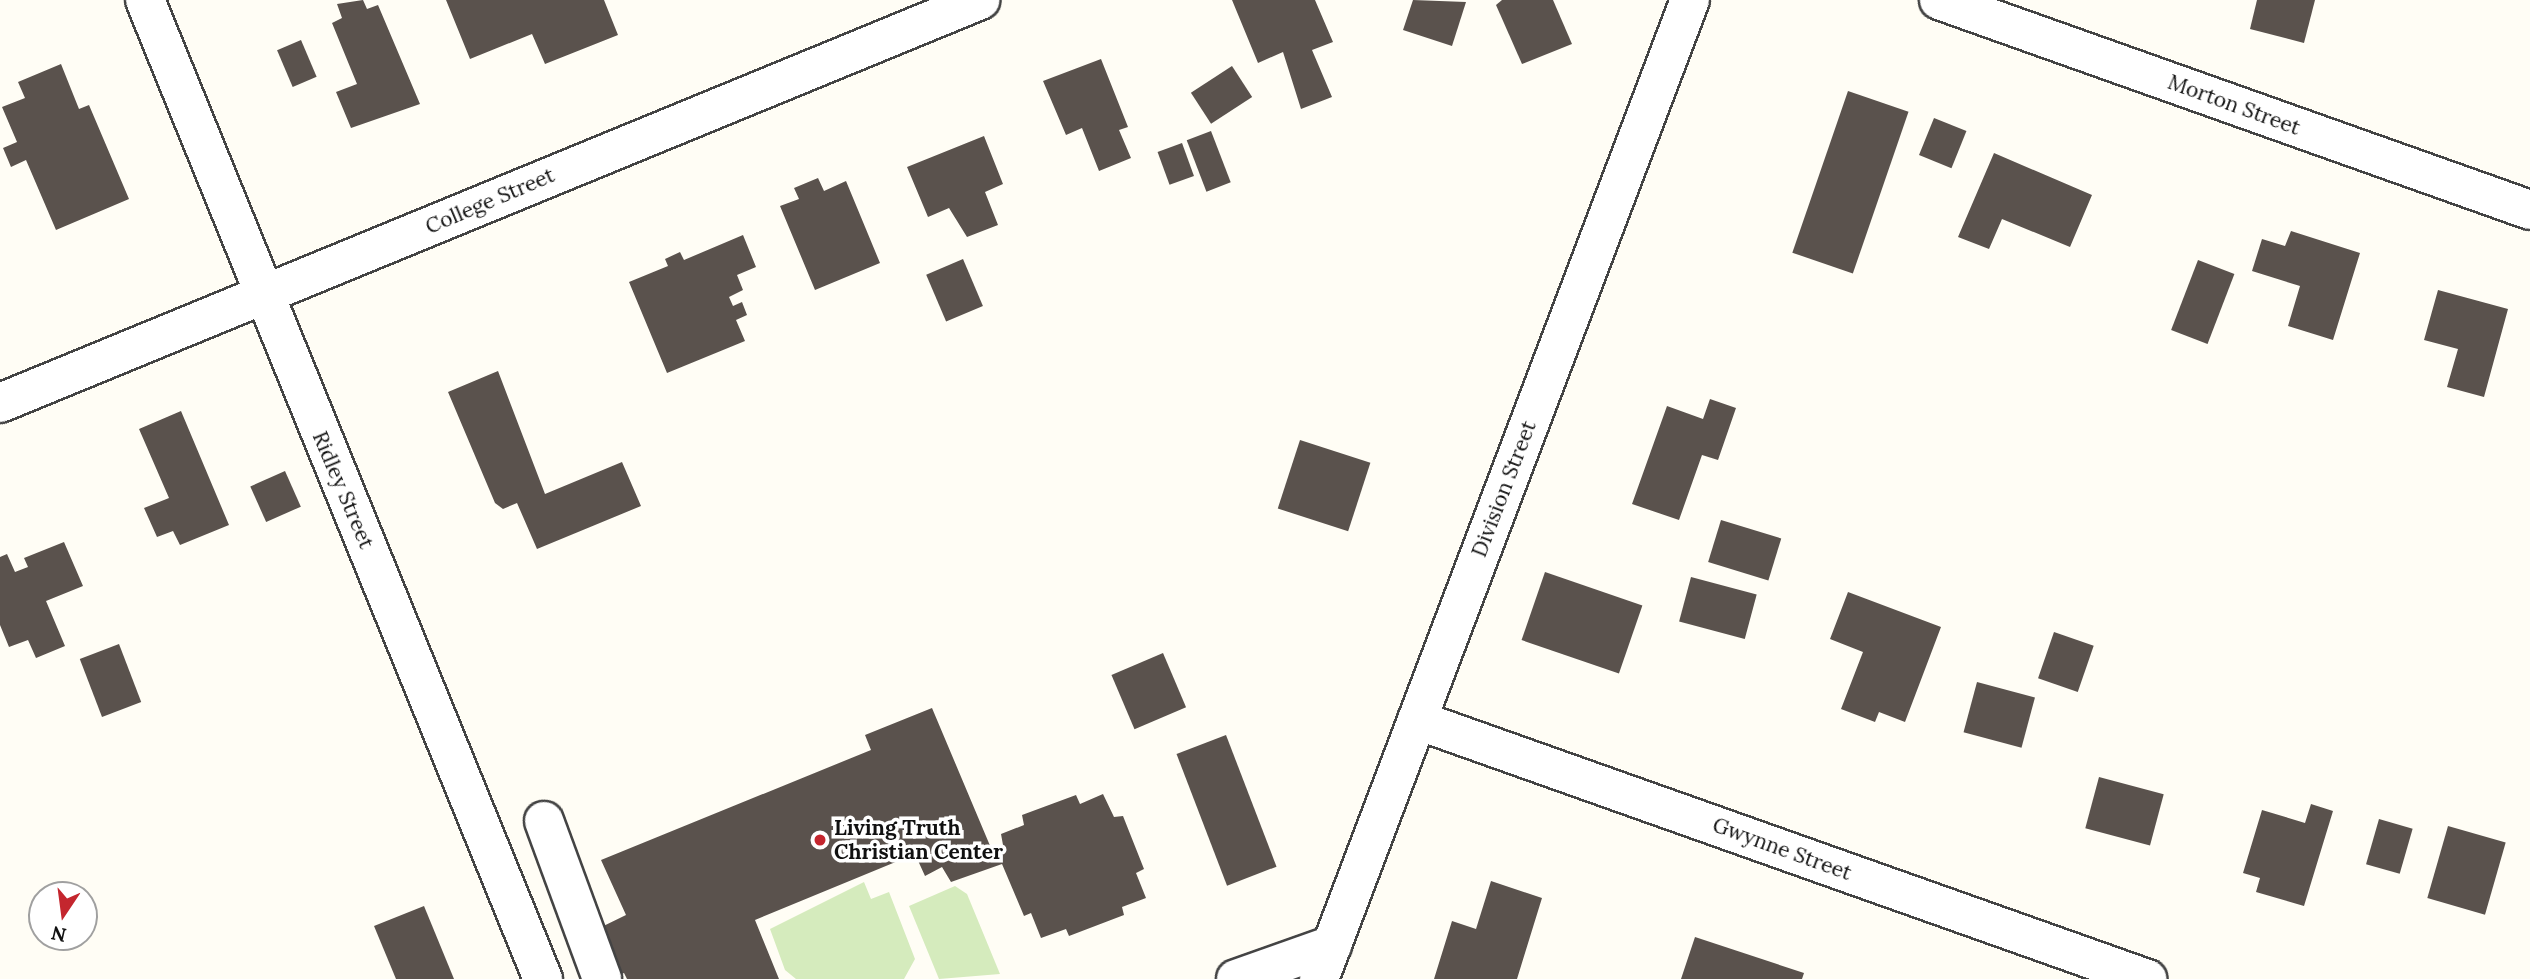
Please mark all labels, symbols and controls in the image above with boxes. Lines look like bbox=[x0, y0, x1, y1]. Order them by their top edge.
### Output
street label: Morton Street bbox=[2164, 69, 2304, 141]
street label: College Street bbox=[422, 162, 558, 240]
street label: Division Street bbox=[1466, 417, 1542, 561]
street label: Ridley Street bbox=[307, 428, 379, 552]
street label: Gwynne Street bbox=[1709, 812, 1855, 886]
place label: Living Truth Christian Center bbox=[834, 815, 1003, 865]
marker: Living Truth Christian Center bbox=[812, 832, 828, 848]
north arrow bbox=[28, 881, 98, 951]
text: N bbox=[49, 921, 69, 948]

